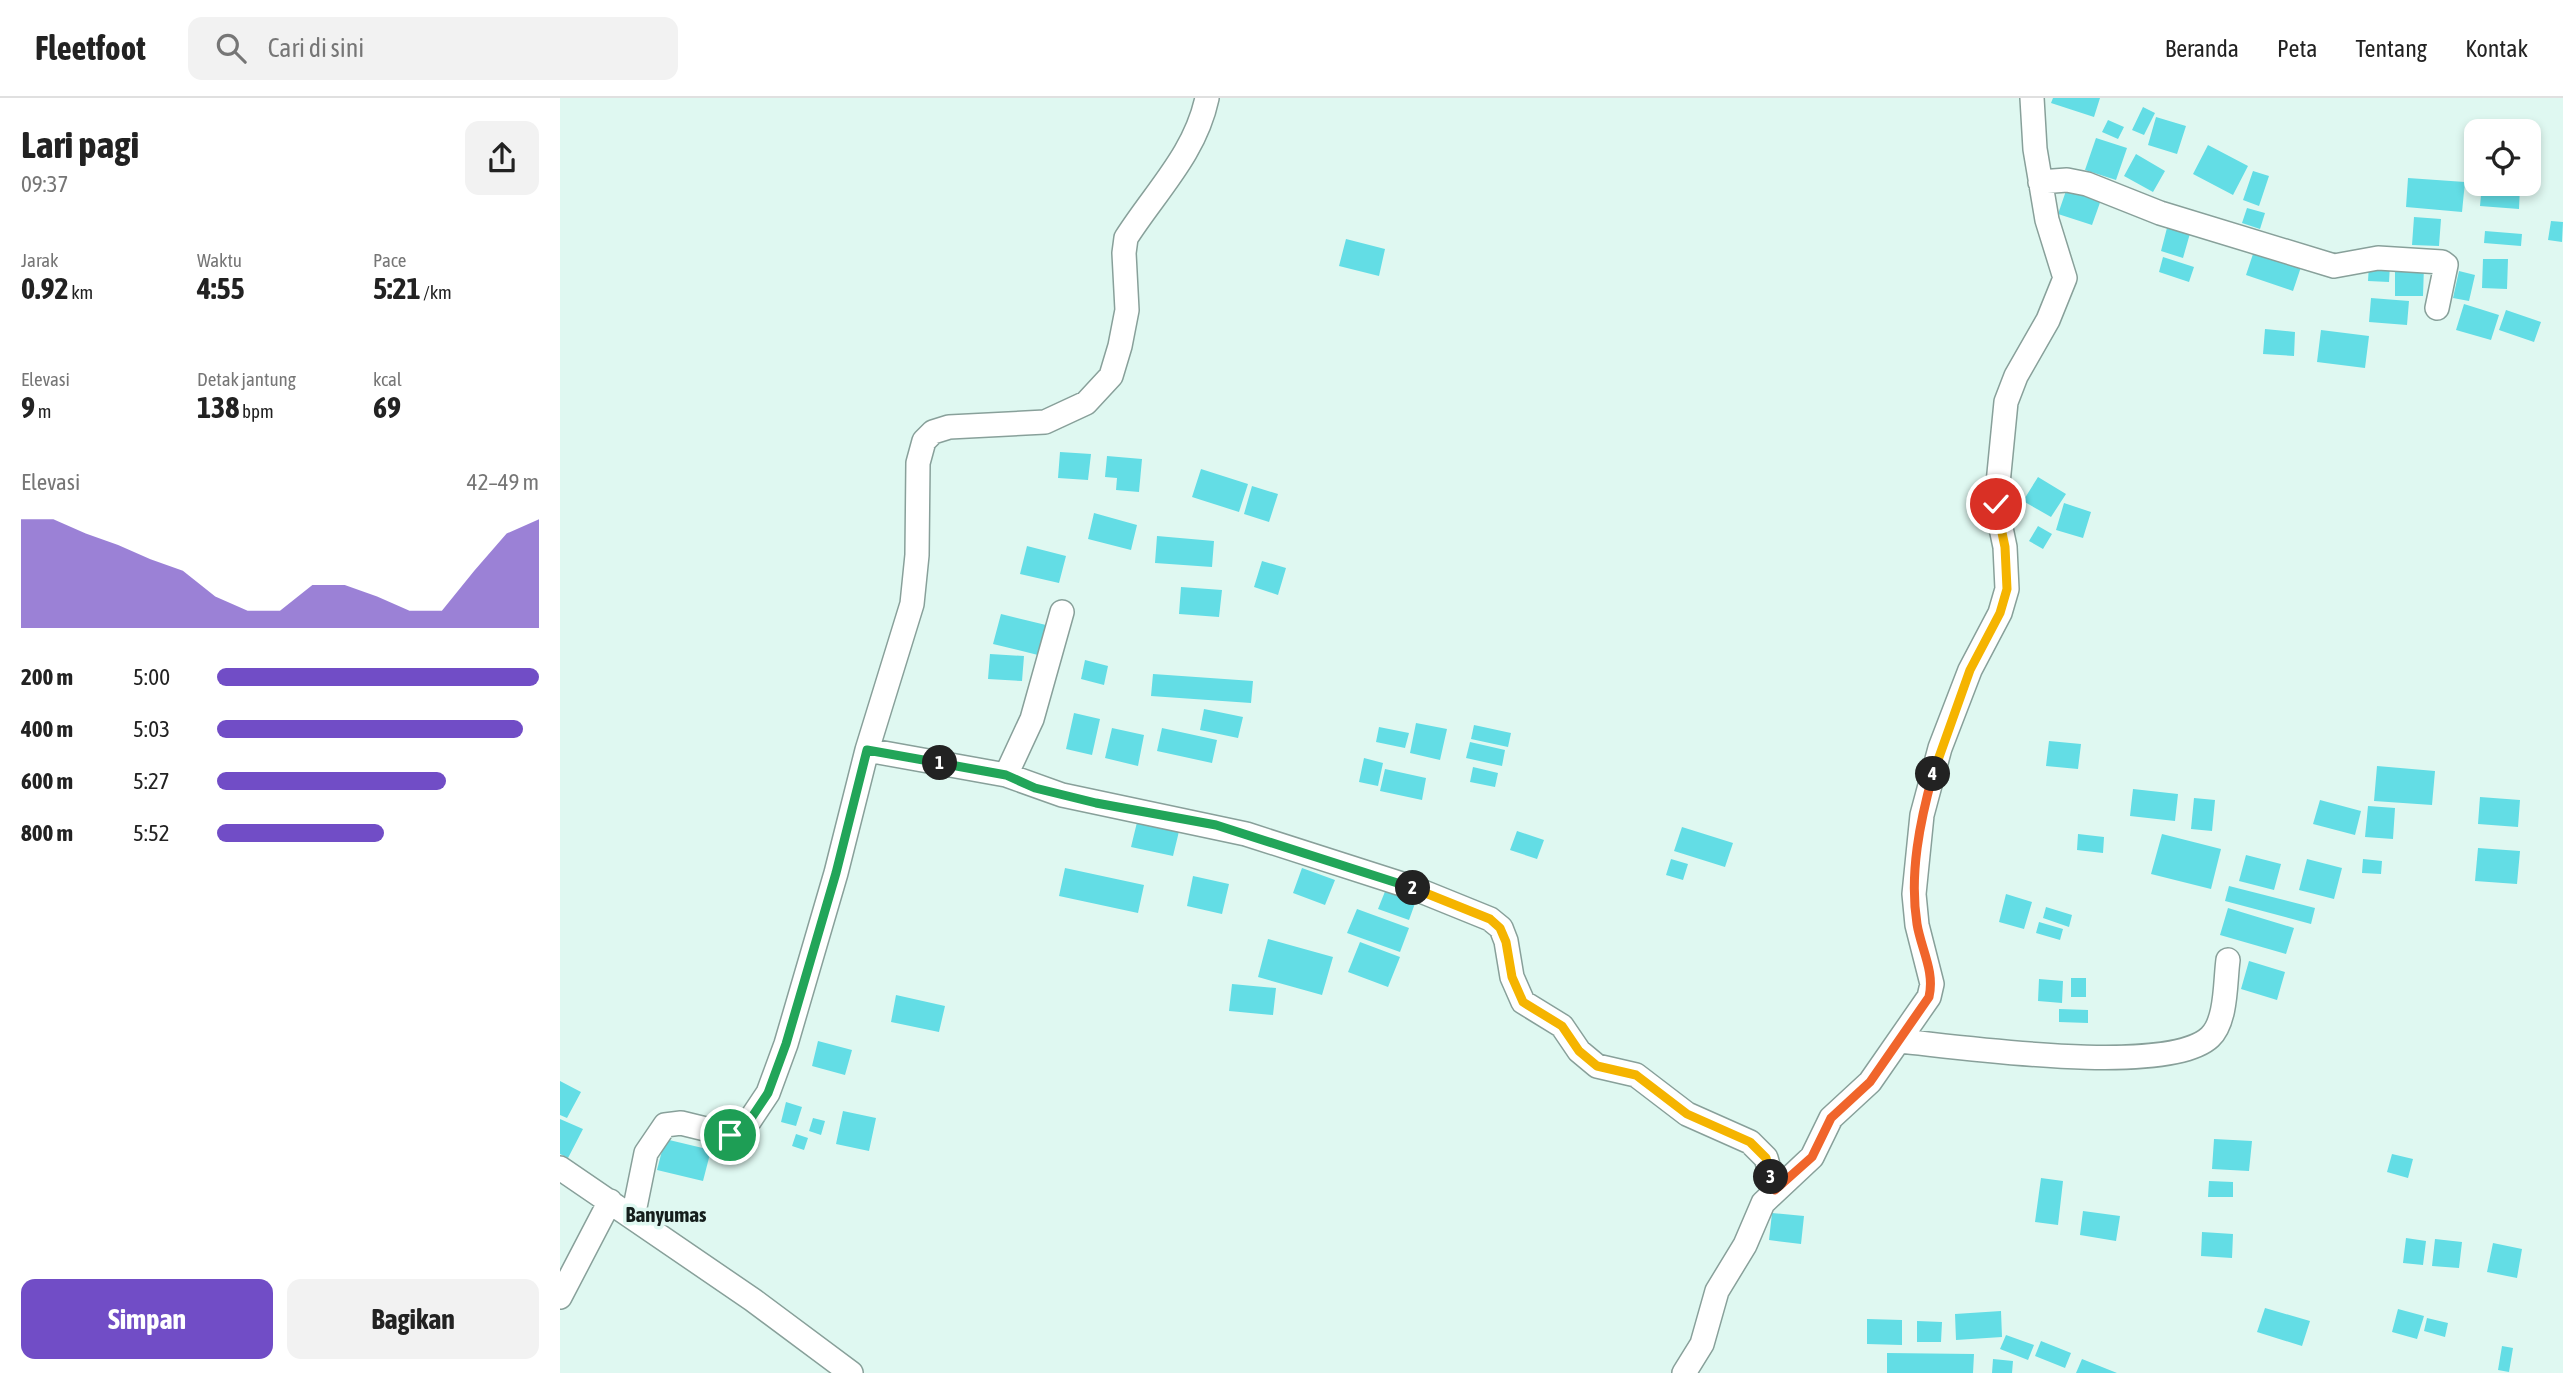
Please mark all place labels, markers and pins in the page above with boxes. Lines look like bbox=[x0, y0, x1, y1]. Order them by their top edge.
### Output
pin bbox=[1966, 474, 2026, 534]
pin: 1 bbox=[922, 746, 958, 780]
pin: 4 bbox=[1916, 756, 1950, 792]
pin: 2 bbox=[1396, 870, 1430, 906]
pin bbox=[700, 1105, 760, 1165]
pin: 3 bbox=[1754, 1160, 1788, 1194]

